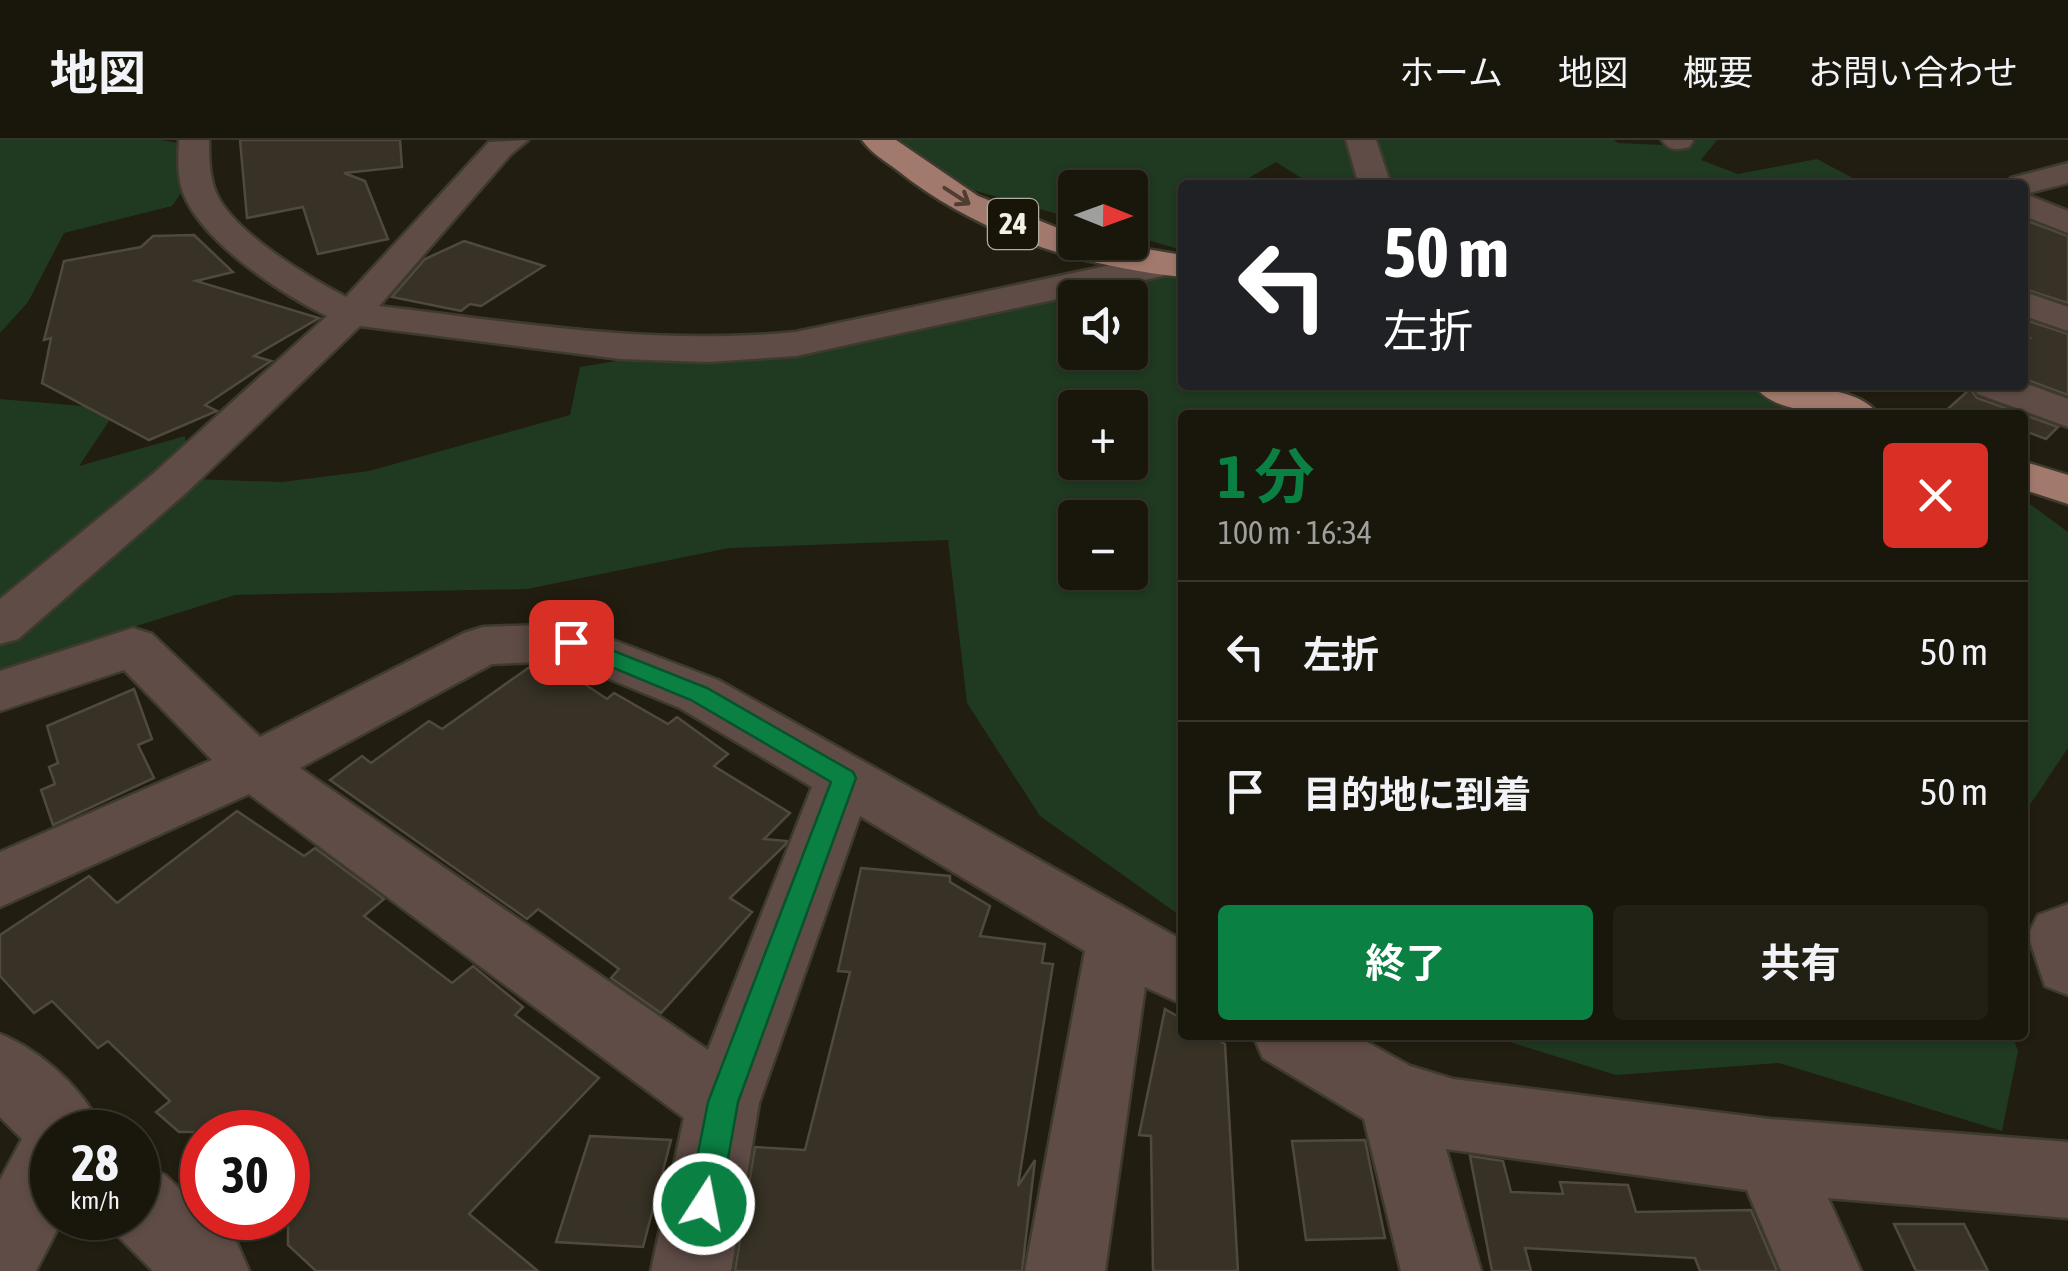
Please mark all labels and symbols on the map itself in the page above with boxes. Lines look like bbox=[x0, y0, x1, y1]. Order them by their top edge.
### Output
north arrow bbox=[1058, 170, 1148, 260]
one-way arrow bbox=[942, 186, 970, 207]
road number: 24 bbox=[988, 199, 1038, 249]
pin bbox=[529, 600, 614, 685]
speed limit sign: 30 bbox=[180, 1110, 310, 1240]
position arrow bbox=[652, 1152, 756, 1256]

